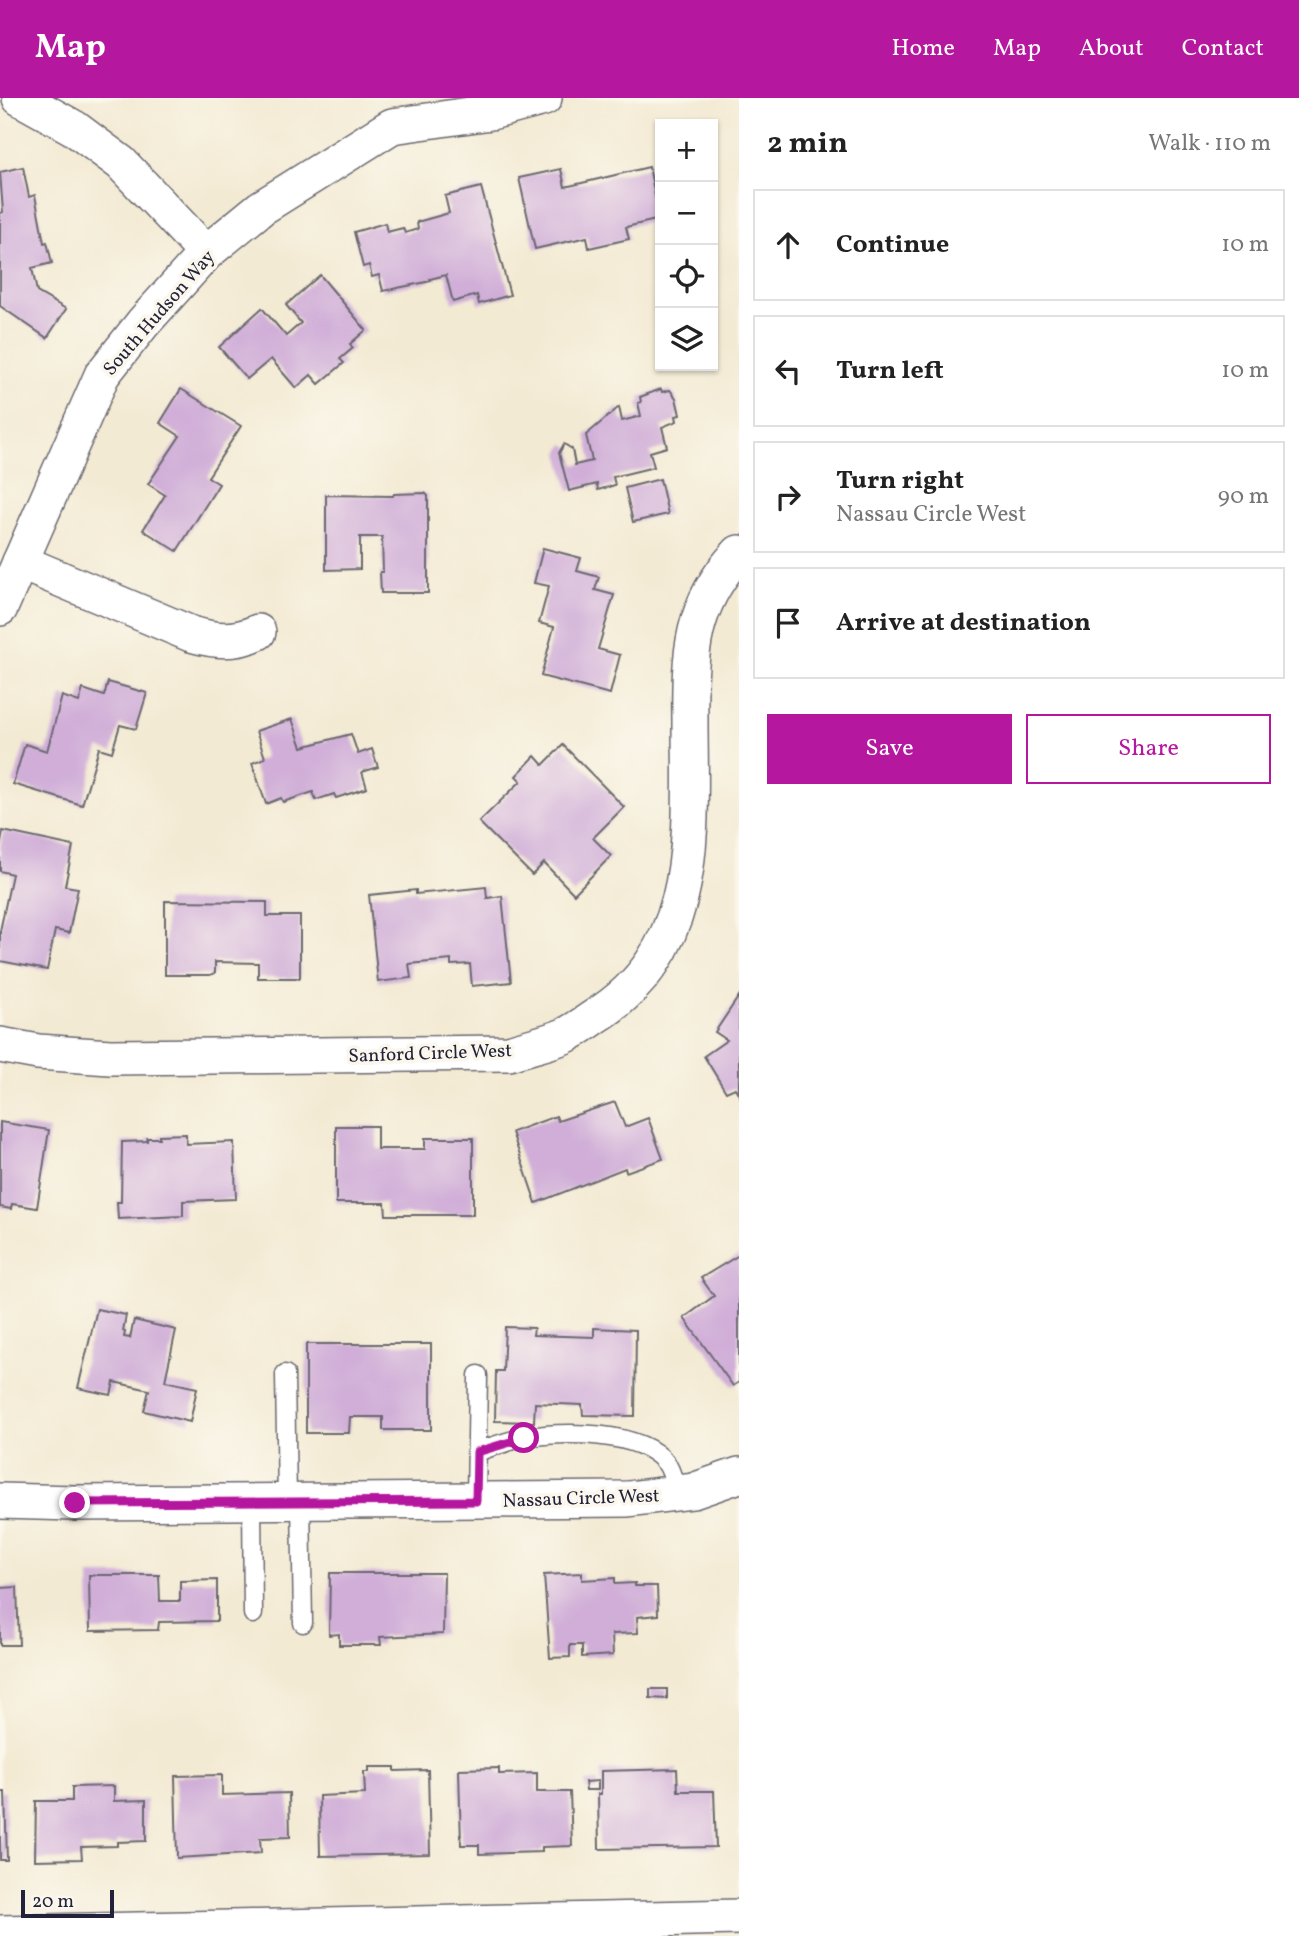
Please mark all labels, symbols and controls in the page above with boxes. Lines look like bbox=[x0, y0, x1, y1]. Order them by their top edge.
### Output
text: Map bbox=[35, 26, 106, 72]
text: Home bbox=[891, 32, 955, 66]
text: Map bbox=[993, 32, 1041, 66]
text: About bbox=[1079, 32, 1144, 66]
text: Contact bbox=[1182, 32, 1264, 66]
map controls bbox=[655, 119, 718, 371]
button: + bbox=[655, 119, 718, 182]
text: 2 min bbox=[767, 123, 848, 165]
text: Walk · 110 m bbox=[1148, 128, 1271, 160]
button: − bbox=[655, 182, 718, 245]
icon: ahead bbox=[769, 226, 807, 264]
text: Continue bbox=[836, 227, 949, 263]
text: 10 m bbox=[1221, 229, 1269, 261]
street label: South Hudson Way bbox=[98, 245, 221, 382]
button: locate bbox=[655, 245, 718, 308]
button: layers bbox=[655, 308, 718, 371]
icon: left bbox=[769, 352, 807, 390]
text: Turn left bbox=[836, 353, 944, 389]
text: 10 m bbox=[1221, 355, 1269, 387]
text: Turn right bbox=[836, 463, 964, 499]
icon: right bbox=[769, 478, 807, 516]
text: 90 m bbox=[1218, 481, 1269, 513]
text: Nassau Circle West bbox=[836, 499, 1026, 531]
icon: arrive bbox=[769, 604, 807, 642]
text: Arrive at destination bbox=[836, 605, 1091, 641]
button: Save bbox=[767, 714, 1012, 784]
button: Share bbox=[1026, 714, 1271, 784]
street label: Sanford Circle West bbox=[348, 1038, 513, 1070]
route start bbox=[508, 1422, 539, 1453]
street label: Nassau Circle West bbox=[502, 1483, 660, 1515]
route end bbox=[59, 1487, 90, 1518]
scale bar bbox=[21, 1887, 114, 1919]
text: 20 m bbox=[32, 1889, 74, 1915]

